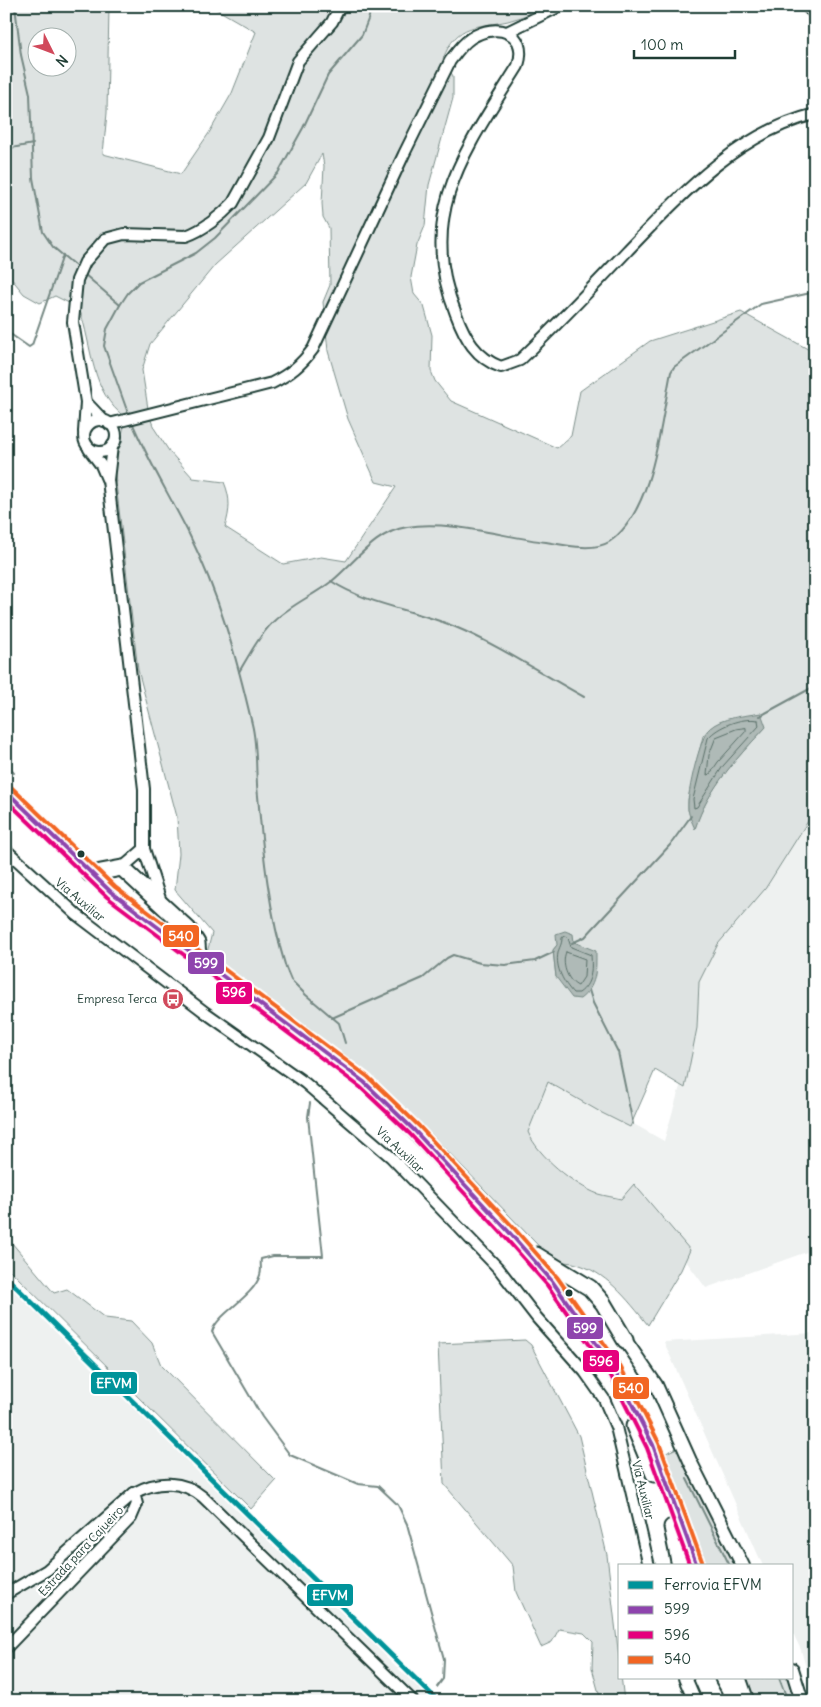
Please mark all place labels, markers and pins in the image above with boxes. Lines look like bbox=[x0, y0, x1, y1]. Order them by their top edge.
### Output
unlabelled marker bbox=[76, 849, 86, 859]
bus stop icon: Empresa Terca bbox=[161, 987, 185, 1011]
place label: Empresa Terca bbox=[77, 991, 157, 1006]
unlabelled marker bbox=[564, 1288, 574, 1298]

